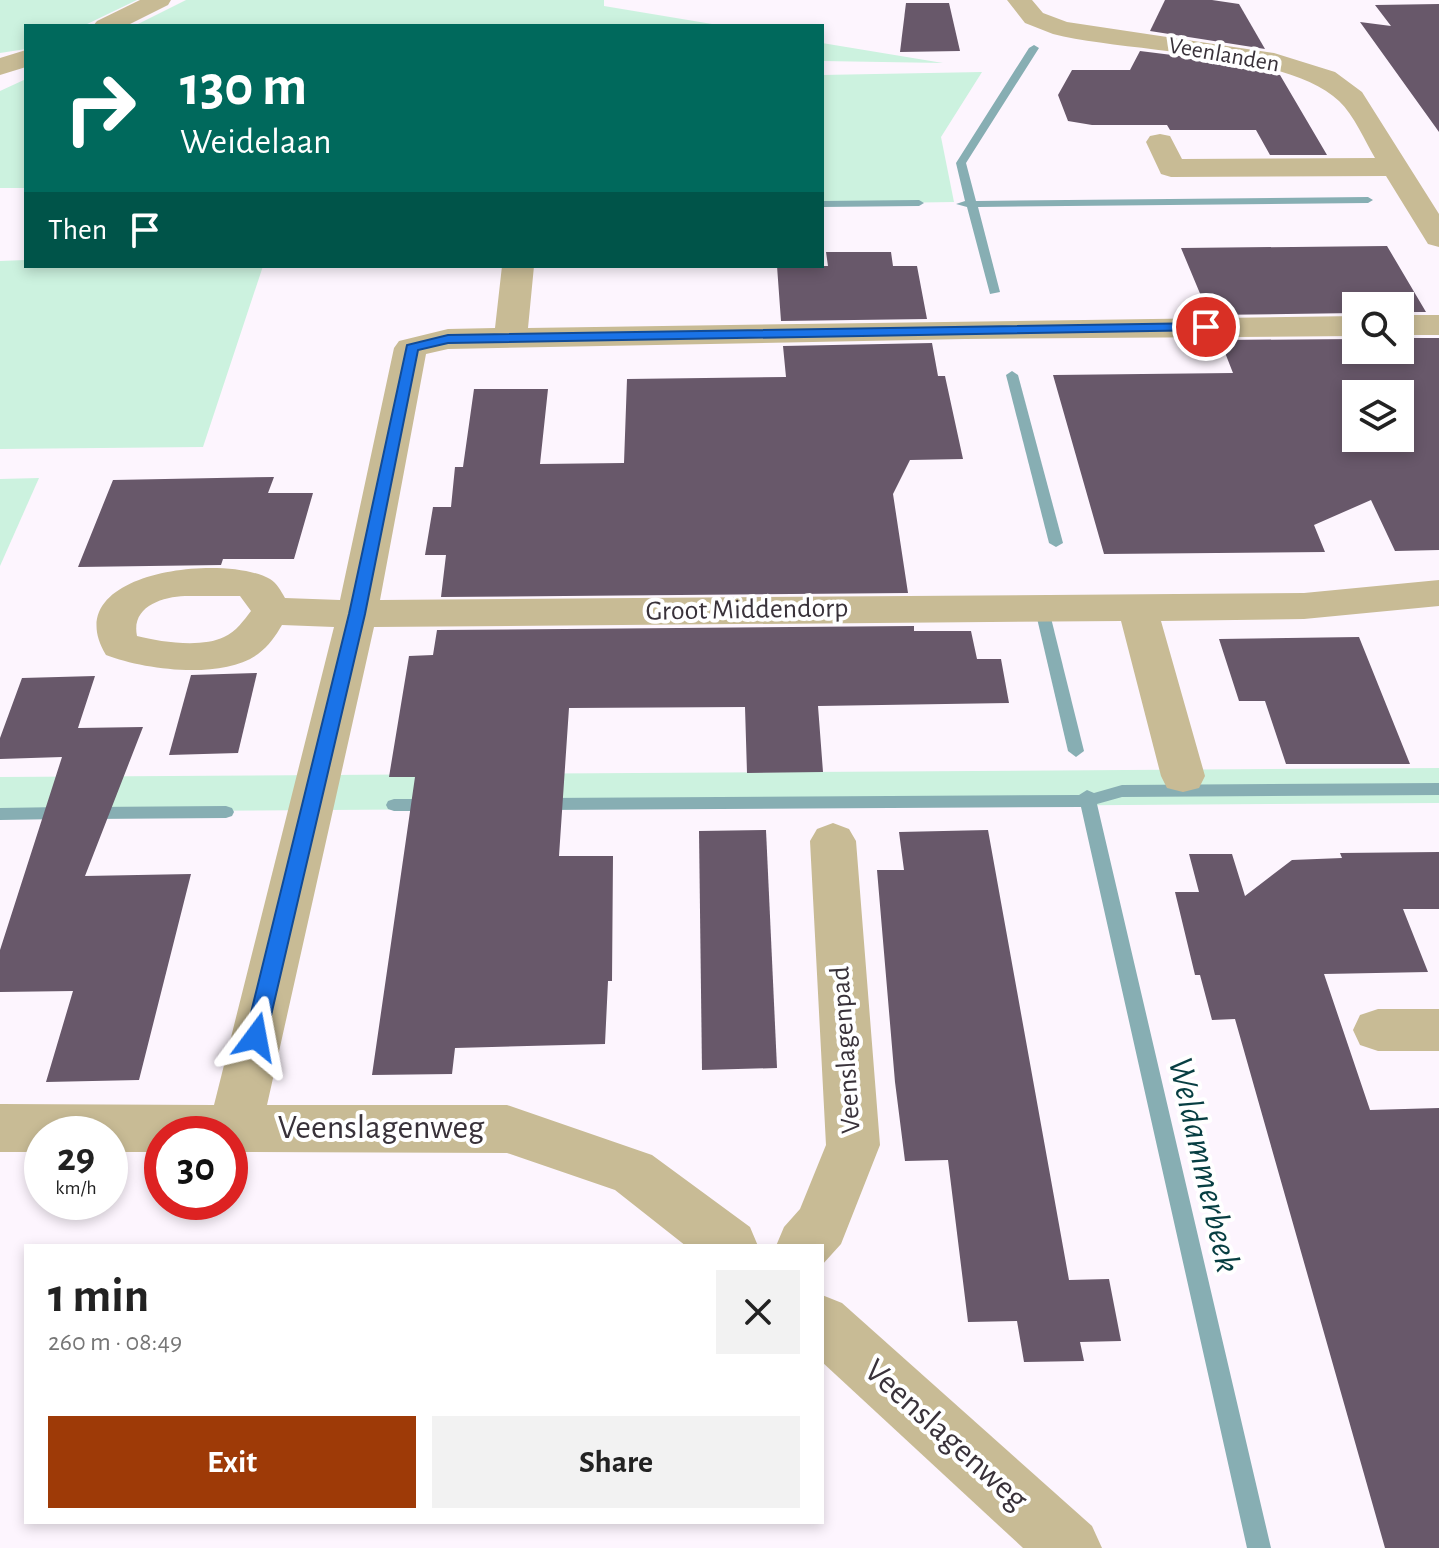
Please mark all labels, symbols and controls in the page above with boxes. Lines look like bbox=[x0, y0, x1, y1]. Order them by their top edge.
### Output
street label: Veenlanden bbox=[1167, 33, 1281, 77]
icon: right bbox=[48, 56, 152, 160]
text: 130 m bbox=[180, 59, 307, 115]
text: Weidelaan bbox=[180, 124, 332, 160]
icon: arrive bbox=[123, 208, 167, 252]
text: Then bbox=[48, 215, 107, 245]
map controls bbox=[1342, 292, 1414, 452]
button: search bbox=[1342, 292, 1414, 364]
pin bbox=[1172, 293, 1240, 361]
icon: arrive bbox=[1184, 305, 1228, 349]
button: layers bbox=[1342, 380, 1414, 452]
street label: Groot Middendorp bbox=[645, 594, 849, 626]
street label: Veenslagenpad bbox=[826, 965, 866, 1135]
position arrow bbox=[214, 995, 298, 1079]
water label: Weldammerbeek bbox=[1162, 1054, 1246, 1276]
street label: Veenslagenweg bbox=[278, 1111, 485, 1145]
speed limit sign: 30 bbox=[144, 1116, 248, 1220]
text: 29 bbox=[57, 1138, 95, 1178]
text: km/h bbox=[55, 1178, 97, 1198]
button: close bbox=[716, 1270, 800, 1354]
text: 1 min bbox=[48, 1273, 149, 1321]
text: 260 m · 08:49 bbox=[48, 1329, 182, 1355]
street label: Veenslagenweg bbox=[858, 1353, 1035, 1517]
button: Exit bbox=[48, 1416, 416, 1508]
button: Share bbox=[432, 1416, 800, 1508]

